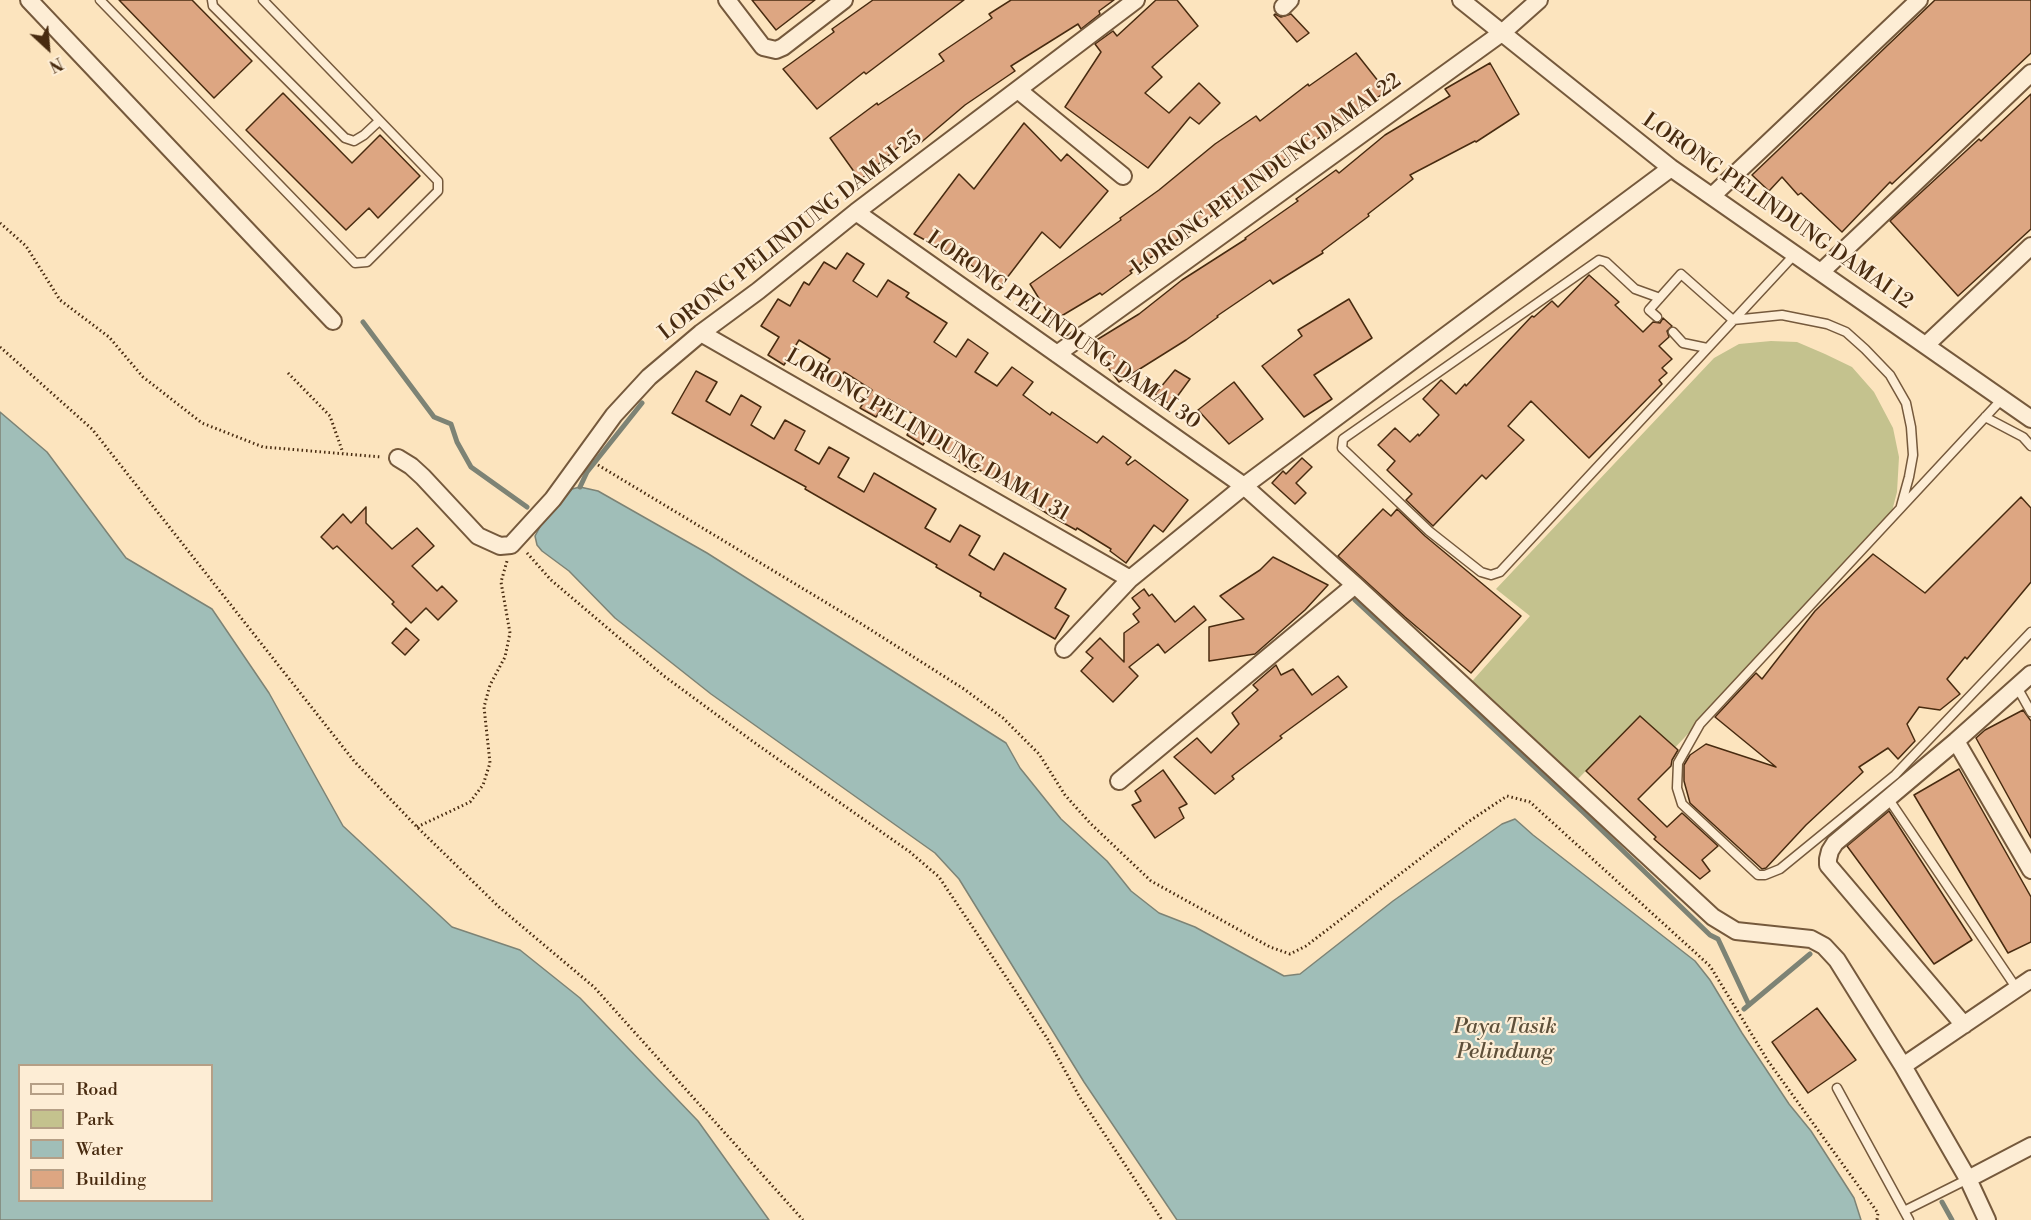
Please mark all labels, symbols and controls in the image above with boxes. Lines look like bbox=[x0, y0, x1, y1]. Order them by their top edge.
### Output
north arrow bbox=[18, 18, 78, 78]
text: N bbox=[46, 52, 66, 76]
street label: LORONG PELINDUNG DAMAI 22 bbox=[1127, 69, 1407, 281]
street label: LORONG PELINDUNG DAMAI 12 bbox=[1637, 109, 1917, 315]
street label: LORONG PELINDUNG DAMAI 25 bbox=[654, 125, 928, 347]
street label: LORONG PELINDUNG DAMAI 30 bbox=[921, 226, 1205, 436]
street label: LORONG PELINDUNG DAMAI 31 bbox=[781, 344, 1073, 528]
water label: Paya Tasik Pelindung bbox=[1453, 1015, 1557, 1066]
legend bbox=[18, 1064, 213, 1202]
text: Road bbox=[76, 1078, 118, 1101]
text: Park bbox=[76, 1108, 113, 1131]
text: Water bbox=[76, 1138, 123, 1161]
text: Building bbox=[76, 1168, 146, 1191]

